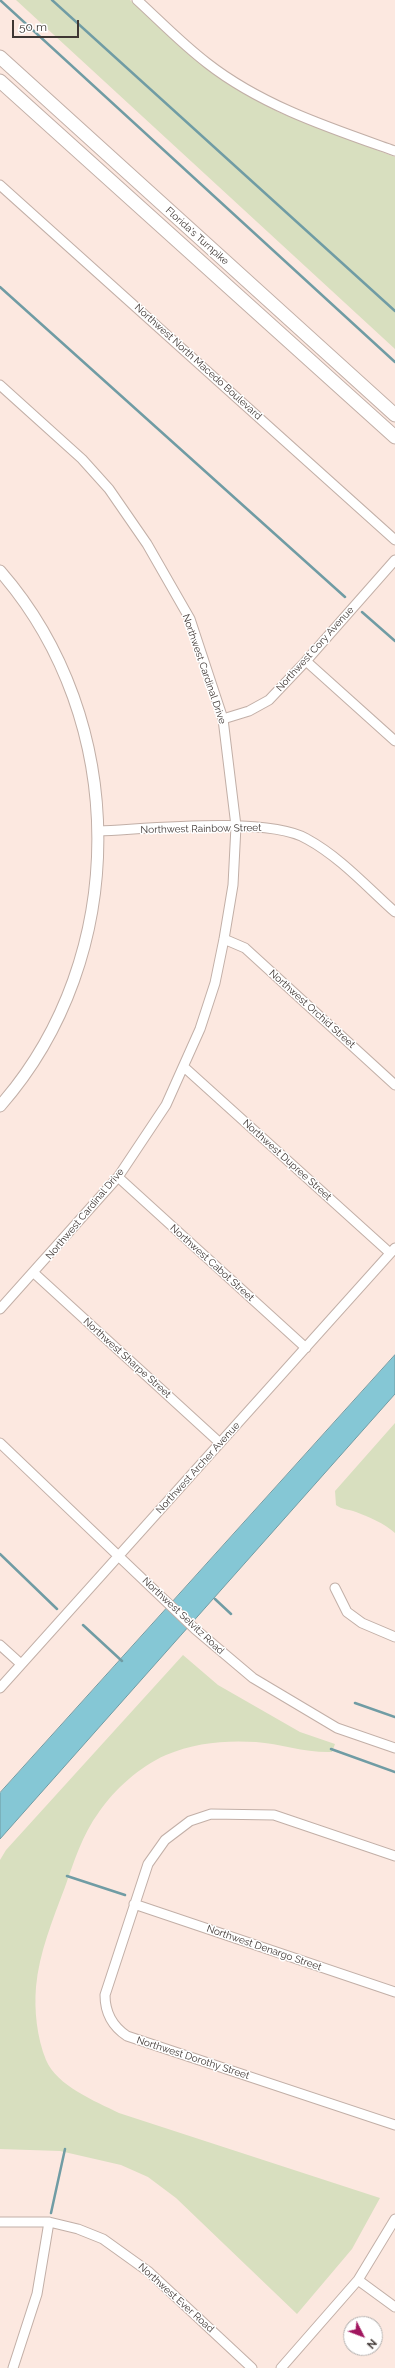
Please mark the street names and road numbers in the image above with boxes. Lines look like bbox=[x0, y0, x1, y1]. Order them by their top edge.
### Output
street label: Florida's Turnpike bbox=[163, 204, 231, 268]
street label: Northwest North Macedo Boulevard bbox=[132, 302, 264, 422]
street label: Northwest Cory Avenue bbox=[274, 604, 356, 694]
street label: Northwest Cardinal Drive bbox=[180, 613, 228, 725]
street label: Northwest Rainbow Street bbox=[140, 822, 262, 836]
street label: Northwest Orchid Street bbox=[267, 967, 357, 1051]
street label: Northwest Dupree Street bbox=[240, 1117, 334, 1203]
street label: Northwest Cardinal Drive bbox=[43, 1166, 127, 1262]
street label: Northwest Cabot Street bbox=[168, 1222, 256, 1304]
street label: Northwest Sharpe Street bbox=[81, 1315, 173, 1401]
street label: Northwest Archer Avenue bbox=[154, 1420, 242, 1516]
street label: Northwest Selvitz Road bbox=[140, 1575, 226, 1657]
street label: Northwest Denargo Street bbox=[205, 1923, 323, 1973]
street label: Northwest Dorothy Street bbox=[135, 2034, 251, 2082]
street label: Northwest Ever Road bbox=[136, 2261, 216, 2335]

